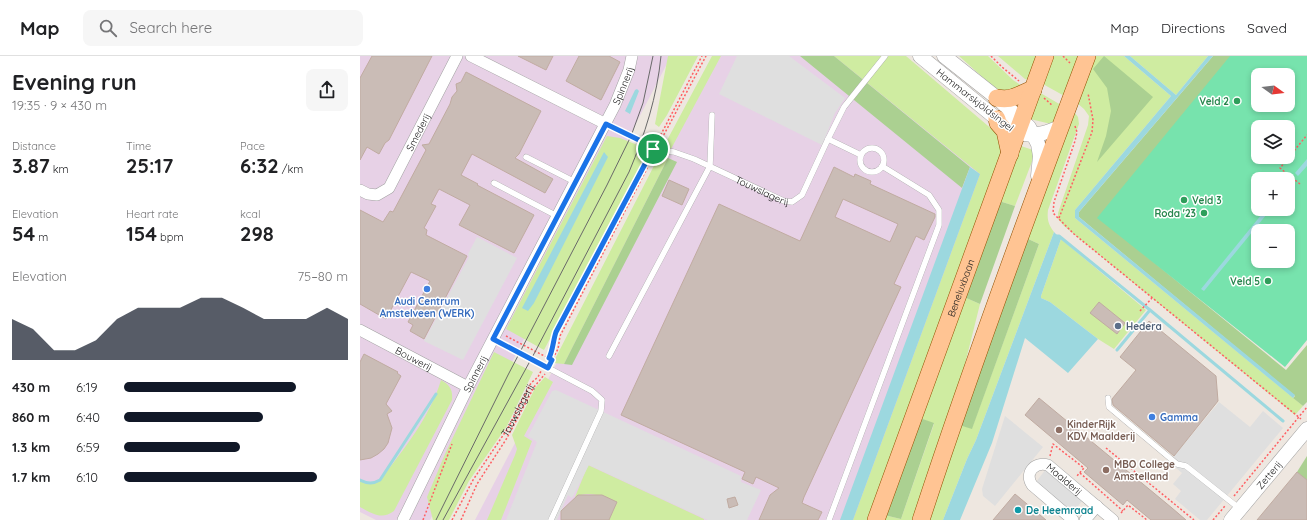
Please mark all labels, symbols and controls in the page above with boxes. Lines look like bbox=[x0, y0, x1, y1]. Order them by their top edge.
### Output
search box bbox=[83, 10, 363, 46]
text: Map bbox=[20, 16, 59, 40]
icon: search bbox=[97, 17, 119, 39]
text: Search here bbox=[129, 18, 212, 37]
text: Map bbox=[1110, 19, 1139, 37]
text: Directions bbox=[1161, 19, 1225, 37]
text: Saved bbox=[1247, 19, 1287, 37]
street label: Spinnerij bbox=[609, 66, 636, 106]
street label: Hammarskjöldsingel bbox=[934, 66, 1016, 134]
text: Evening run bbox=[12, 68, 137, 96]
north arrow bbox=[1251, 68, 1295, 112]
map controls bbox=[1251, 68, 1295, 268]
button: share bbox=[306, 69, 348, 111]
place label: Veld 2 bbox=[1199, 95, 1229, 108]
marker: Veld 2 bbox=[1232, 96, 1242, 106]
text: 19:35 · 9 × 430 m bbox=[12, 97, 107, 113]
street label: Smederij bbox=[403, 111, 433, 153]
button: layers bbox=[1251, 120, 1295, 164]
pin bbox=[636, 132, 670, 166]
icon: arrive bbox=[642, 138, 664, 160]
text: Distance bbox=[12, 139, 56, 153]
text: Time bbox=[126, 139, 151, 153]
text: Pace bbox=[240, 139, 265, 153]
text: 3.87 bbox=[12, 153, 50, 178]
text: 25:17 bbox=[126, 153, 173, 178]
text: 6:32 bbox=[240, 153, 279, 178]
text: km bbox=[50, 162, 69, 176]
text: /km bbox=[279, 162, 303, 176]
button: + bbox=[1251, 172, 1295, 216]
street label: Touwslagerij bbox=[733, 173, 789, 208]
place label: Veld 3 bbox=[1192, 194, 1222, 207]
marker: Veld 3 bbox=[1179, 195, 1189, 205]
text: Elevation bbox=[12, 207, 58, 221]
text: Heart rate bbox=[126, 207, 178, 221]
text: kcal bbox=[240, 207, 261, 221]
place label: Roda '23 bbox=[1154, 207, 1196, 220]
marker: Roda '23 bbox=[1199, 208, 1209, 218]
text: 54 bbox=[12, 221, 35, 246]
text: 154 bbox=[126, 221, 157, 246]
text: 298 bbox=[240, 221, 274, 246]
button: − bbox=[1251, 224, 1295, 268]
text: m bbox=[35, 230, 48, 244]
text: bpm bbox=[157, 230, 183, 244]
street label: Beneluxbaan bbox=[944, 257, 977, 319]
text: Elevation bbox=[12, 268, 67, 284]
text: 75–80 m bbox=[297, 268, 348, 284]
place label: Veld 5 bbox=[1230, 275, 1260, 288]
marker: Veld 5 bbox=[1263, 276, 1273, 286]
marker: Audi Centrum Amstelveen (WERK) bbox=[422, 284, 432, 294]
place label: Audi Centrum Amstelveen (WERK) bbox=[380, 295, 475, 320]
place label: Hedera bbox=[1126, 320, 1162, 333]
marker: Hedera bbox=[1113, 321, 1123, 331]
street label: Bouwerij bbox=[393, 343, 435, 374]
street label: Spinnerij bbox=[460, 353, 490, 394]
text: 430 m bbox=[12, 379, 50, 395]
text: 6:19 bbox=[76, 379, 98, 395]
street label: Touwslagerij bbox=[498, 381, 536, 439]
text: 860 m bbox=[12, 409, 50, 425]
text: 6:40 bbox=[76, 409, 100, 425]
place label: Gamma bbox=[1160, 411, 1198, 424]
marker: Gamma bbox=[1147, 412, 1157, 422]
place label: KinderRijk KDV Maalderij bbox=[1067, 418, 1135, 443]
marker: KinderRijk KDV Maalderij bbox=[1054, 425, 1064, 435]
text: 1.3 km bbox=[12, 439, 50, 455]
text: 6:59 bbox=[76, 439, 100, 455]
place label: MBO College Amstelland bbox=[1114, 458, 1175, 483]
street label: Zetterij bbox=[1253, 458, 1284, 492]
street label: Maalderij bbox=[1044, 460, 1085, 498]
marker: MBO College Amstelland bbox=[1101, 465, 1111, 475]
text: 1.7 km bbox=[12, 469, 50, 485]
text: 6:10 bbox=[76, 469, 98, 485]
place label: De Heemraad bbox=[1026, 504, 1093, 517]
marker: De Heemraad bbox=[1013, 505, 1023, 515]

